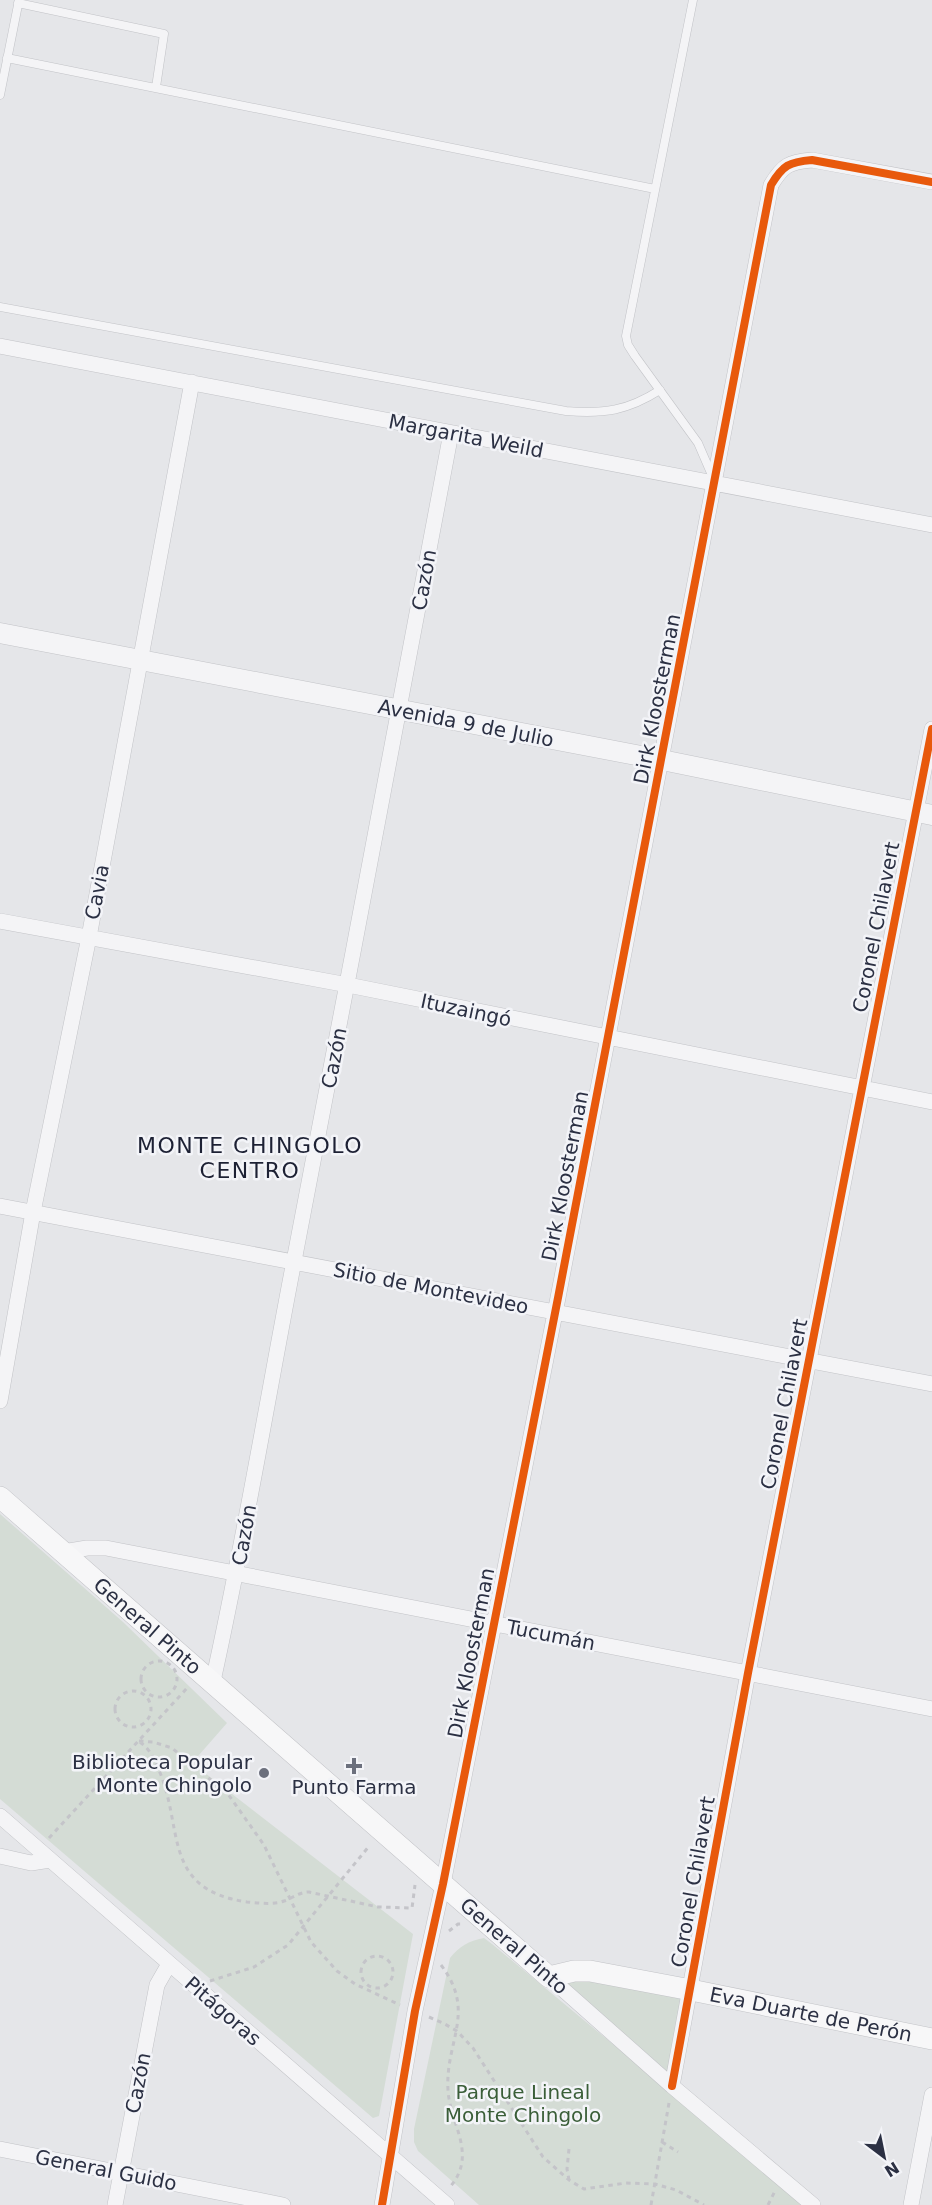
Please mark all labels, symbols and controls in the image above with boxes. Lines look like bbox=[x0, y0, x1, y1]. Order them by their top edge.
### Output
street label: Margarita Weild bbox=[387, 409, 545, 463]
street label: Cazón bbox=[407, 548, 441, 612]
street label: Dirk Kloosterman bbox=[629, 612, 685, 786]
street label: Avenida 9 de Julio bbox=[376, 694, 556, 752]
street label: Coronel Chilavert bbox=[848, 839, 904, 1014]
street label: Cavia bbox=[80, 862, 114, 922]
street label: Ituzaingó bbox=[418, 989, 514, 1031]
street label: Cazón bbox=[316, 1025, 352, 1091]
street label: Dirk Kloosterman bbox=[537, 1089, 593, 1263]
district label: MONTE CHINGOLO CENTRO bbox=[137, 1133, 363, 1183]
street label: Sitio de Montevideo bbox=[331, 1257, 531, 1319]
street label: Coronel Chilavert bbox=[756, 1316, 812, 1491]
street label: Cazón bbox=[227, 1503, 261, 1567]
street label: Dirk Kloosterman bbox=[443, 1566, 499, 1740]
street label: General Pinto bbox=[89, 1572, 206, 1680]
street label: Tucumán bbox=[504, 1614, 597, 1655]
place label: Biblioteca Popular Monte Chingolo bbox=[72, 1750, 253, 1797]
marker: Punto Farma bbox=[347, 1759, 361, 1773]
marker: Biblioteca Popular Monte Chingolo bbox=[257, 1766, 271, 1780]
place label: Punto Farma bbox=[291, 1775, 417, 1799]
street label: Coronel Chilavert bbox=[666, 1794, 720, 1969]
street label: General Pinto bbox=[455, 1893, 573, 1999]
street label: Pitágoras bbox=[180, 1971, 266, 2051]
street label: Eva Duarte de Perón bbox=[707, 1982, 914, 2047]
street label: Cazón bbox=[120, 2050, 156, 2116]
park label: Parque Lineal Monte Chingolo bbox=[445, 2080, 601, 2127]
north arrow bbox=[854, 2127, 914, 2187]
street label: General Guido bbox=[33, 2144, 179, 2196]
text: N bbox=[881, 2158, 902, 2181]

